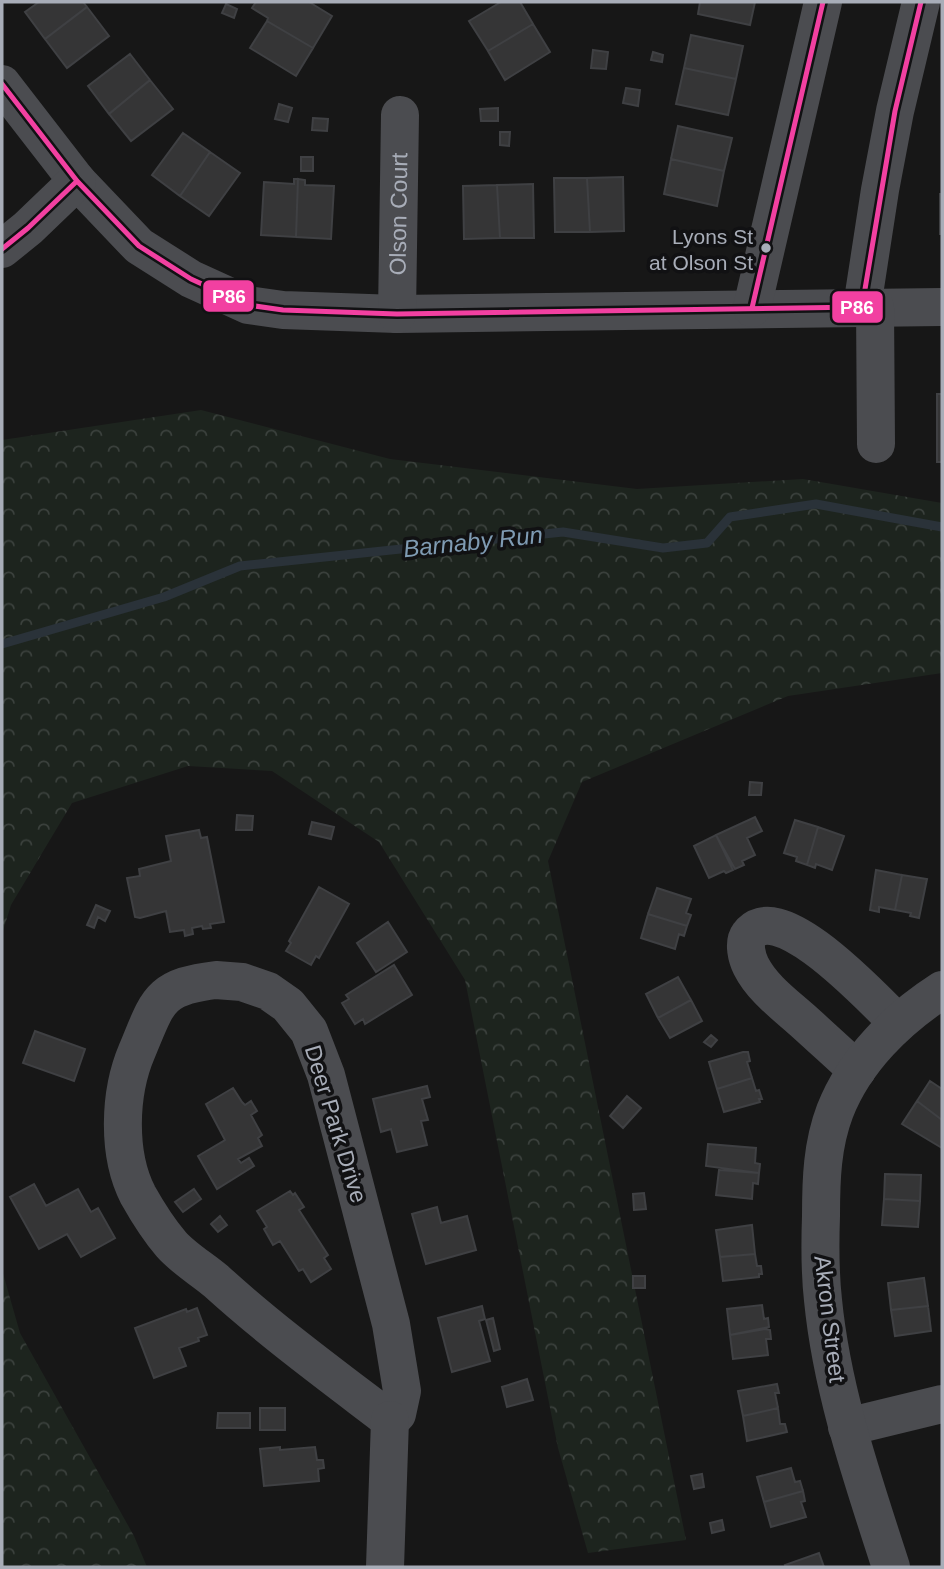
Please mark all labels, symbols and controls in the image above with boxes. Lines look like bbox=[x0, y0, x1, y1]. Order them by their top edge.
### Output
street label: Olson Court bbox=[385, 152, 412, 276]
place label: Lyons St at Olson St bbox=[649, 225, 753, 274]
marker: Lyons St at Olson St bbox=[759, 241, 773, 255]
line badge: P86 bbox=[202, 279, 255, 313]
text: P86 bbox=[212, 286, 246, 307]
line badge: P86 bbox=[831, 290, 884, 324]
text: P86 bbox=[840, 297, 874, 318]
water label: Barnaby Run bbox=[402, 521, 544, 562]
street label: Deer Park Drive bbox=[300, 1042, 372, 1206]
street label: Akron Street bbox=[809, 1254, 851, 1385]

